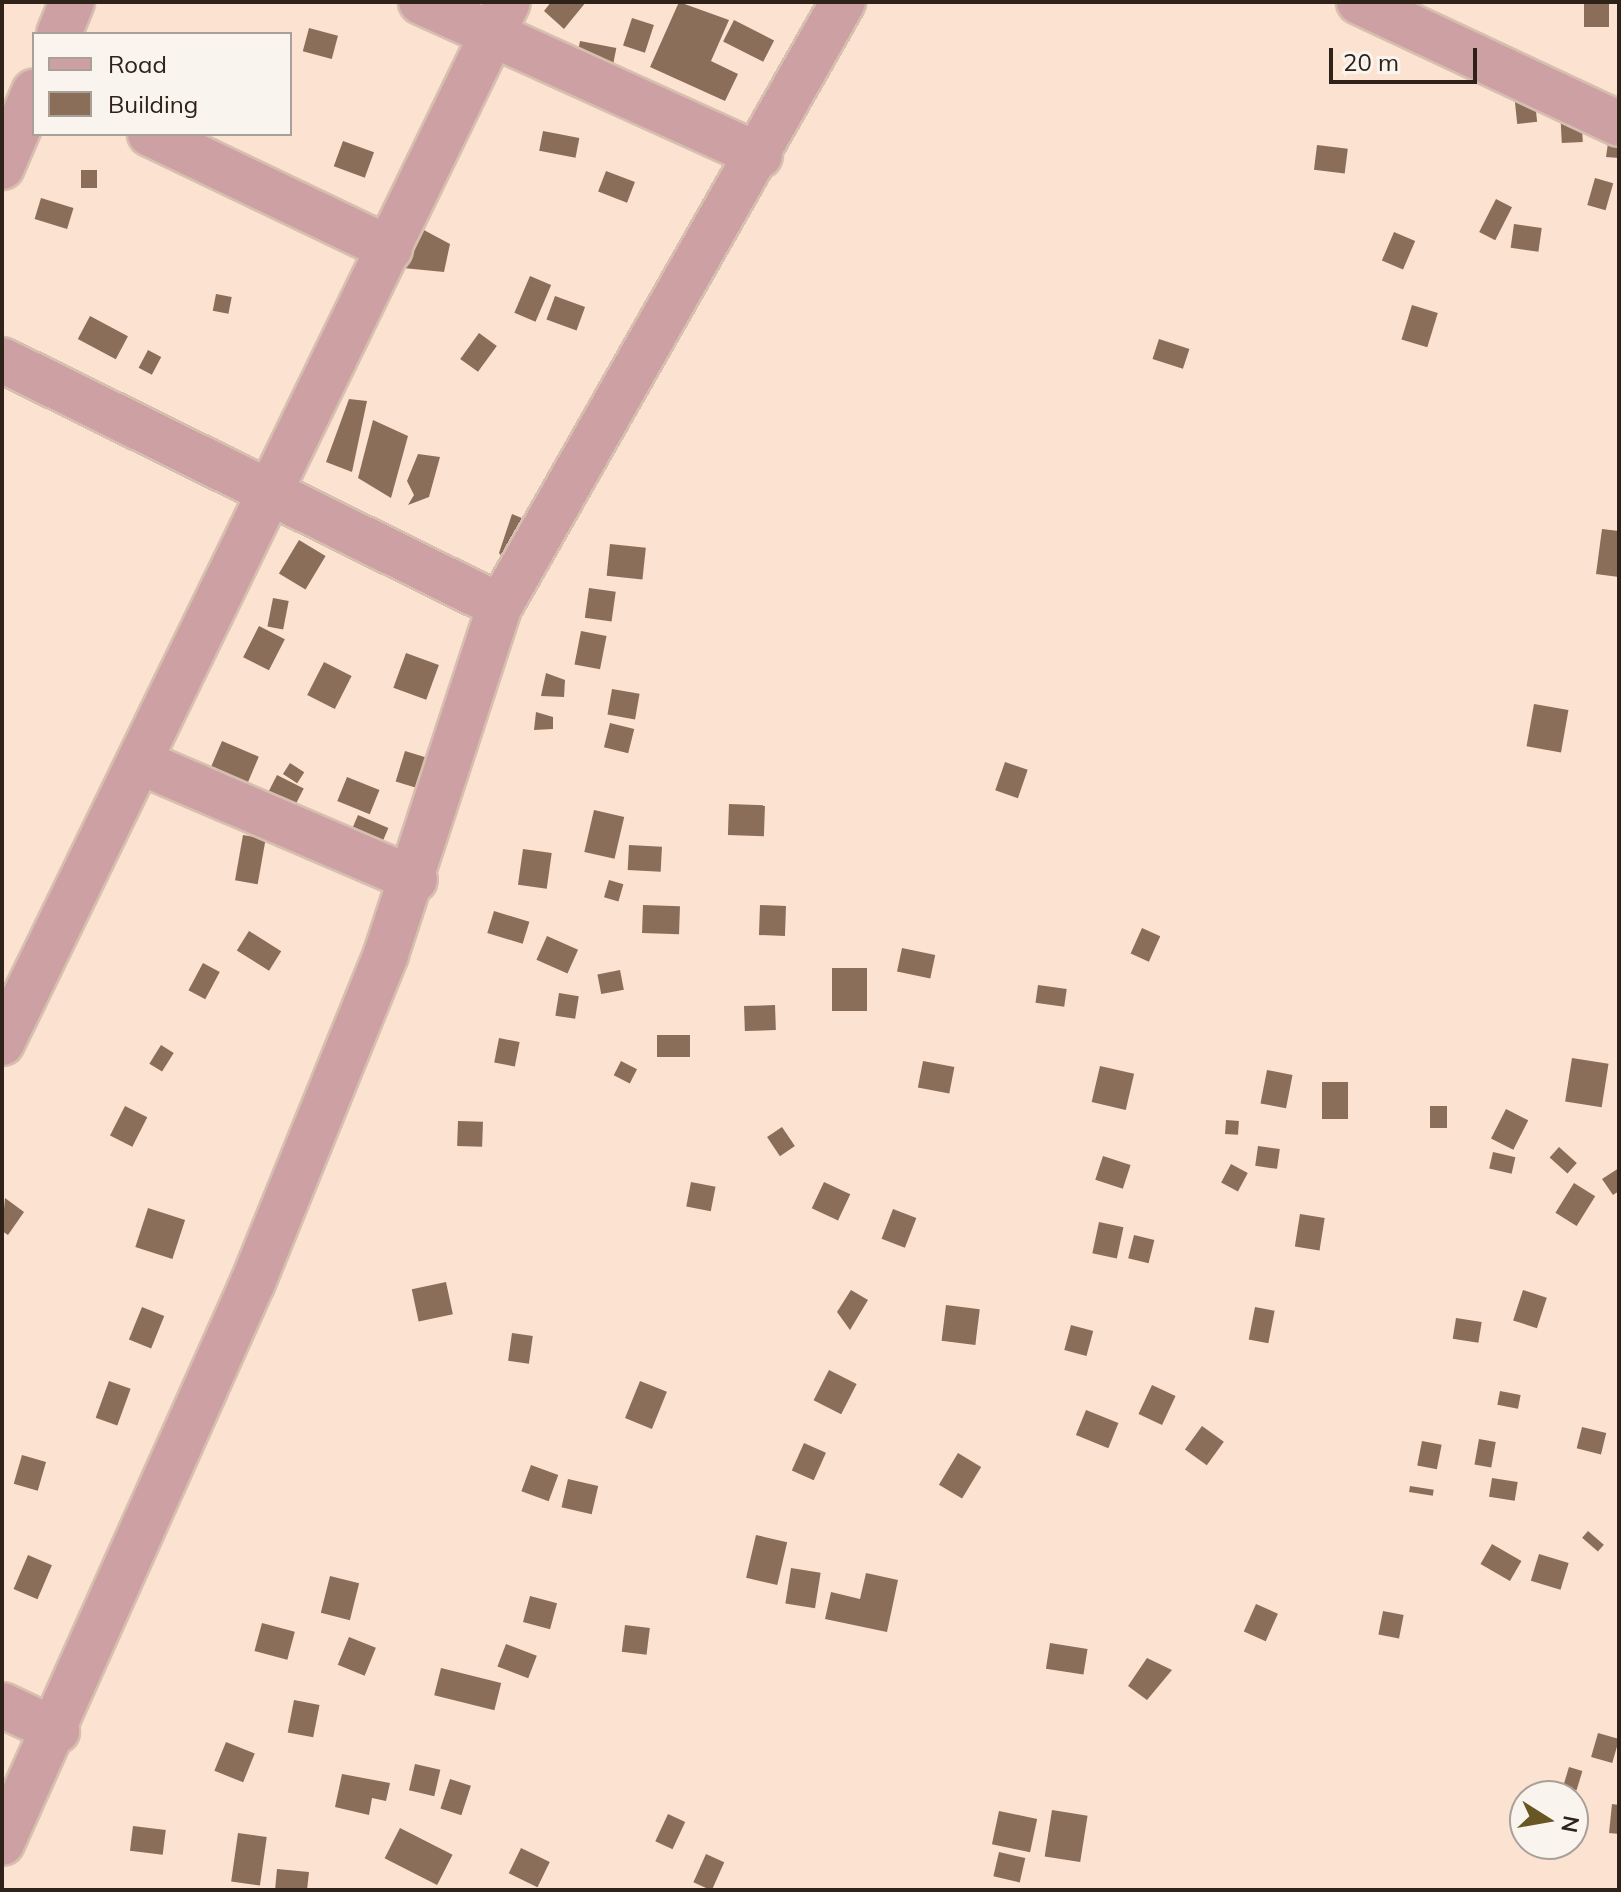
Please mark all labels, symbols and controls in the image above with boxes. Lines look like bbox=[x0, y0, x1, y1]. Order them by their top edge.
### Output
legend bbox=[32, 32, 292, 136]
scale bar bbox=[1333, 32, 1481, 82]
text: 20 m bbox=[1343, 47, 1399, 77]
text: Road bbox=[108, 49, 167, 79]
text: Building bbox=[108, 89, 198, 119]
north arrow bbox=[1509, 1780, 1589, 1860]
text: N bbox=[1555, 1813, 1586, 1835]

